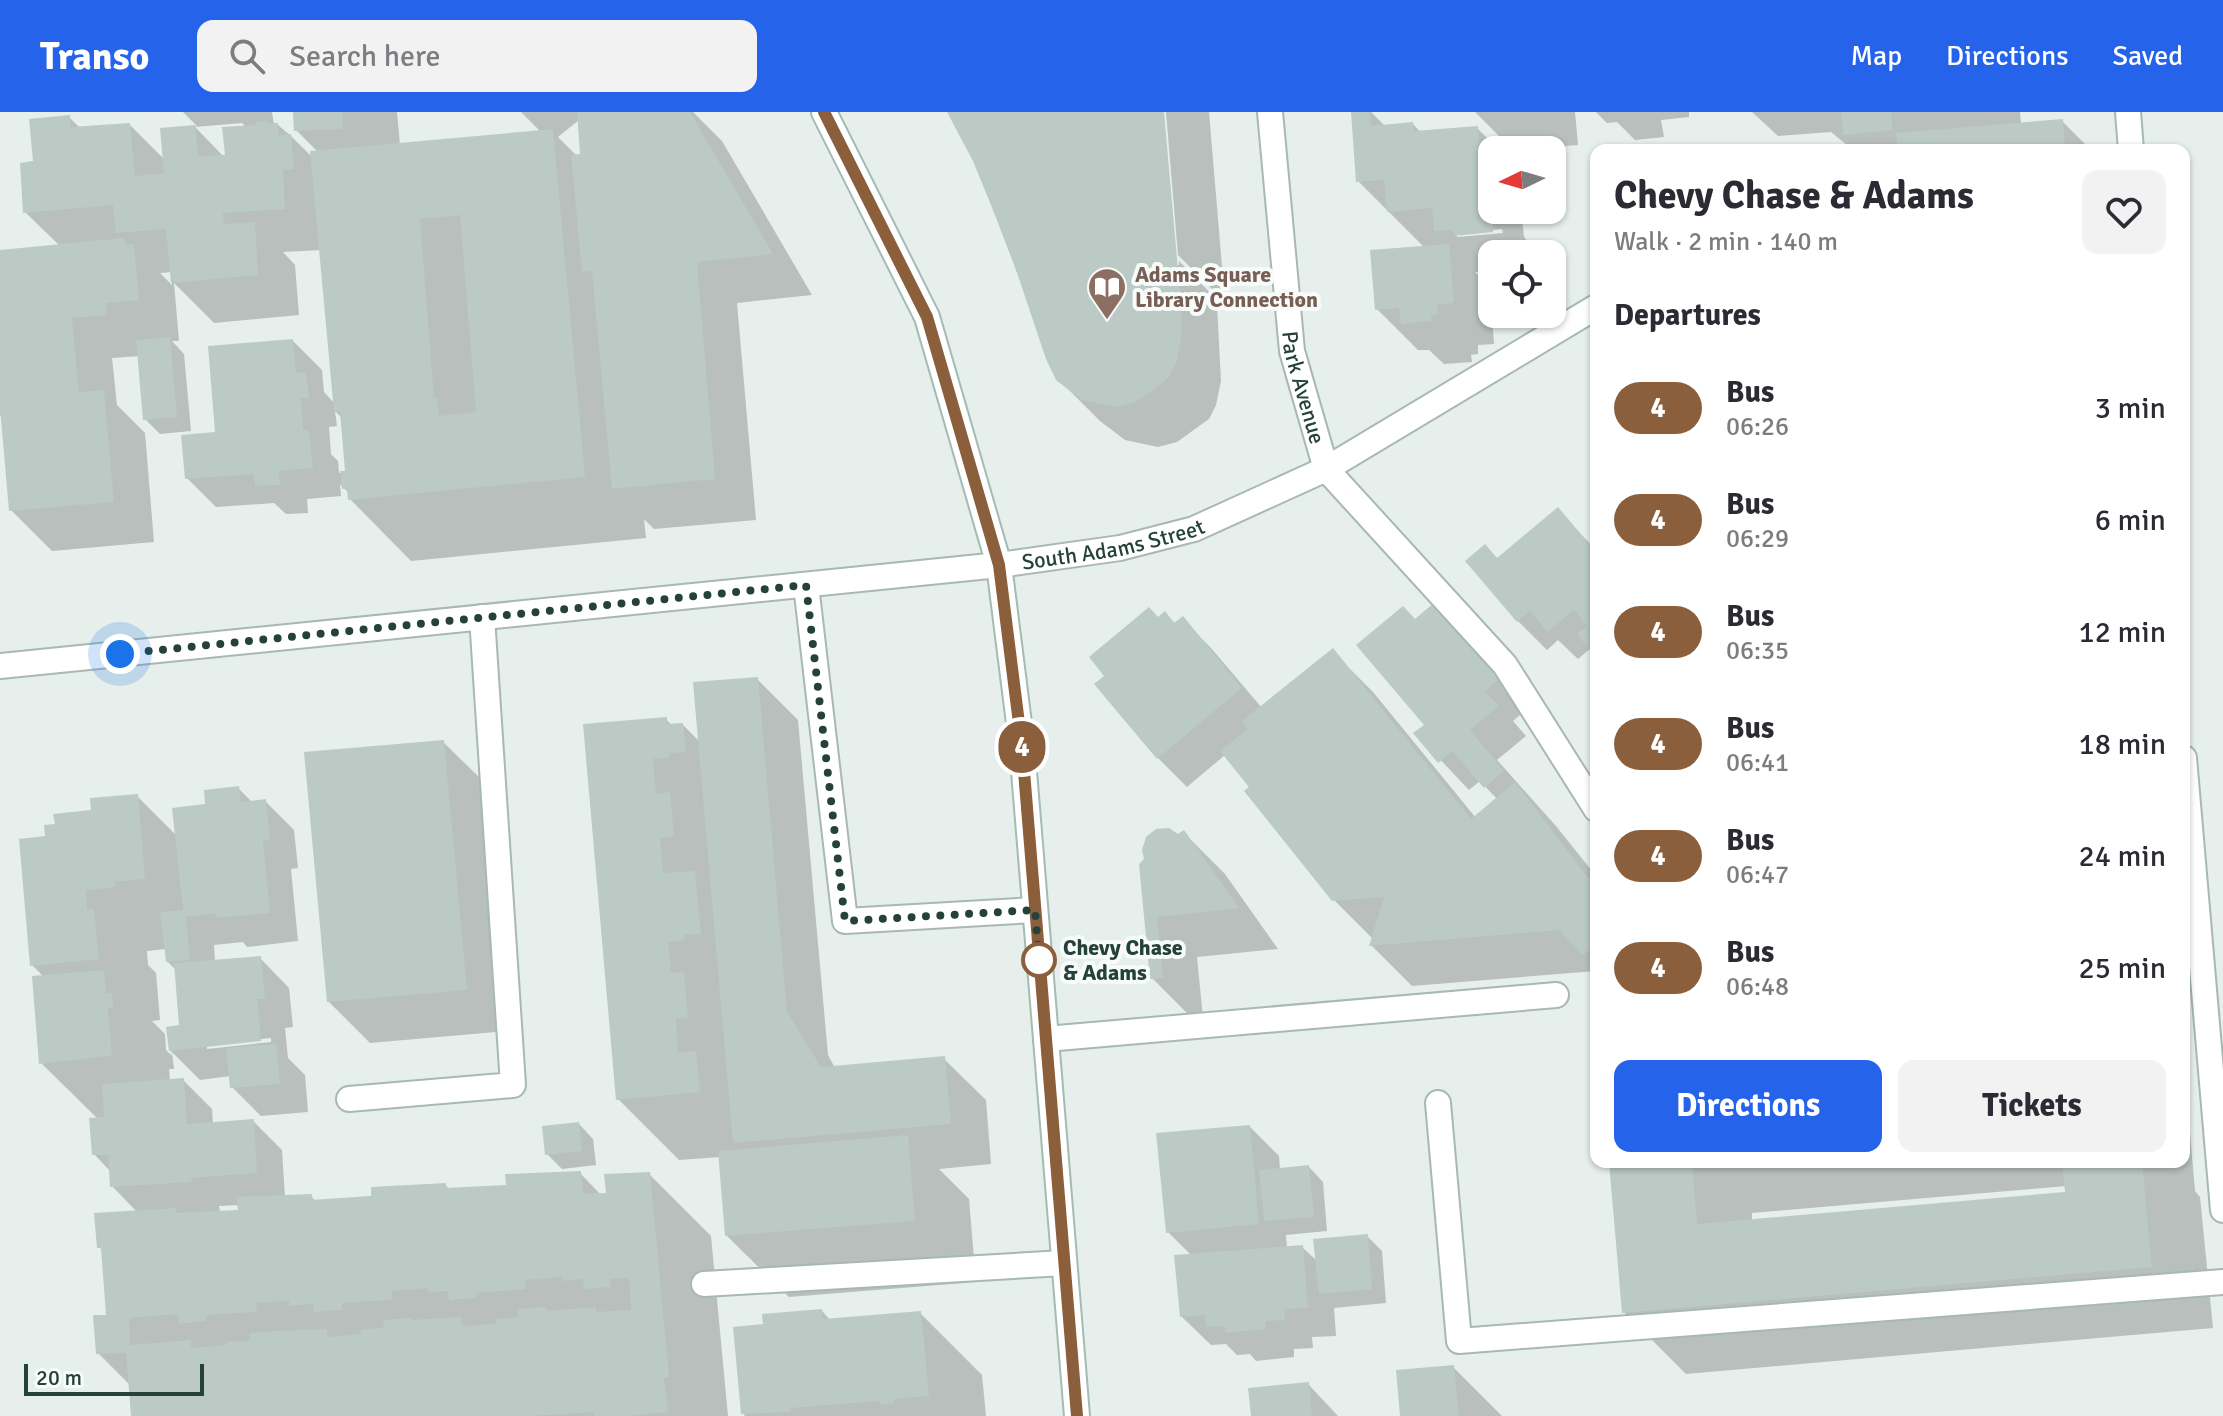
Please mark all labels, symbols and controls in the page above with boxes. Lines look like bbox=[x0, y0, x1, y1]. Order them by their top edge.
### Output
search box bbox=[197, 20, 757, 92]
text: Transo bbox=[40, 33, 149, 80]
icon: search bbox=[225, 34, 269, 78]
text: Search here bbox=[289, 38, 441, 75]
text: Map bbox=[1850, 39, 1902, 73]
text: Directions bbox=[1946, 39, 2068, 73]
text: Saved bbox=[2112, 39, 2183, 73]
north arrow bbox=[1478, 136, 1566, 224]
map controls bbox=[1478, 136, 1566, 328]
button: heart bbox=[2082, 170, 2166, 254]
text: Chevy Chase & Adams bbox=[1614, 172, 1974, 219]
text: Walk · 2 min · 140 m bbox=[1614, 226, 1838, 258]
button: locate bbox=[1478, 240, 1566, 328]
place label: Adams Square Library Connection bbox=[1135, 261, 1318, 313]
library icon: Adams Square Library Connection bbox=[1086, 266, 1128, 321]
text: Departures bbox=[1614, 297, 1761, 334]
street label: Park Avenue bbox=[1276, 330, 1331, 447]
text: Bus bbox=[1726, 374, 1774, 411]
text: 3 min bbox=[2095, 390, 2166, 427]
text: 4 bbox=[1650, 391, 1666, 425]
text: 06:26 bbox=[1726, 411, 1789, 443]
text: Bus bbox=[1726, 486, 1774, 523]
text: 6 min bbox=[2095, 502, 2166, 539]
text: 4 bbox=[1650, 503, 1666, 537]
street label: South Adams Street bbox=[1020, 513, 1209, 576]
text: 06:29 bbox=[1726, 523, 1789, 555]
text: Bus bbox=[1726, 598, 1774, 635]
text: 12 min bbox=[2079, 614, 2166, 651]
text: 4 bbox=[1650, 615, 1666, 649]
your location bbox=[100, 634, 140, 674]
text: 06:35 bbox=[1726, 635, 1789, 667]
text: Bus bbox=[1726, 710, 1774, 747]
line badge: 4 bbox=[996, 721, 1048, 773]
text: 18 min bbox=[2079, 726, 2166, 763]
text: 4 bbox=[1650, 727, 1666, 761]
text: 4 bbox=[1014, 730, 1030, 764]
text: 06:41 bbox=[1726, 747, 1789, 779]
text: Bus bbox=[1726, 822, 1774, 859]
text: 24 min bbox=[2079, 838, 2166, 875]
text: 4 bbox=[1650, 839, 1666, 873]
text: 06:47 bbox=[1726, 859, 1789, 891]
place label: Chevy Chase & Adams bbox=[1063, 934, 1183, 986]
text: Bus bbox=[1726, 934, 1774, 971]
marker: Chevy Chase & Adams bbox=[1022, 943, 1056, 977]
text: 25 min bbox=[2079, 950, 2166, 987]
text: 4 bbox=[1650, 951, 1666, 985]
text: 06:48 bbox=[1726, 971, 1789, 1003]
button: Directions bbox=[1614, 1060, 1882, 1152]
button: Tickets bbox=[1898, 1060, 2166, 1152]
scale bar bbox=[24, 1360, 204, 1396]
text: 20 m bbox=[36, 1364, 82, 1391]

